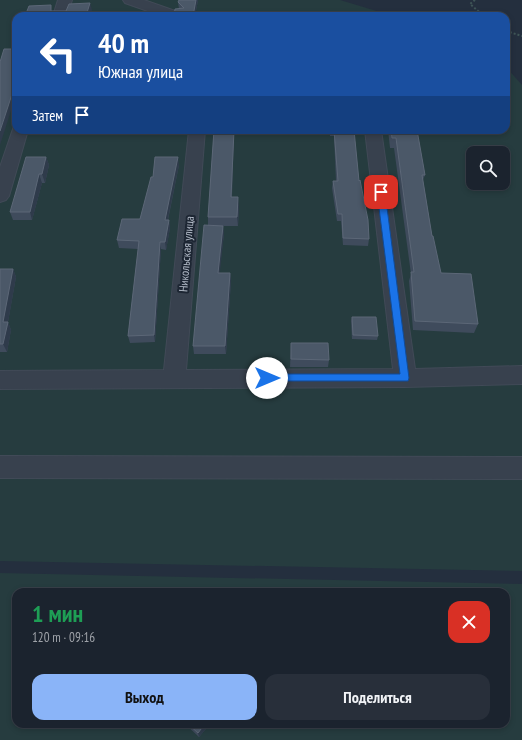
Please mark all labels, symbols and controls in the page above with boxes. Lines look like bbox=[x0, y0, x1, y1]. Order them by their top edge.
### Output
text: 40 m bbox=[98, 24, 149, 61]
icon: left bbox=[32, 28, 84, 80]
text: Южная улица bbox=[98, 60, 183, 83]
icon: arrive bbox=[71, 104, 93, 126]
text: Затем bbox=[32, 106, 63, 125]
map controls bbox=[466, 146, 510, 190]
button: search bbox=[466, 146, 510, 190]
pin bbox=[364, 175, 398, 209]
icon: arrive bbox=[370, 181, 392, 203]
street label: Никольская улица bbox=[175, 215, 197, 293]
position arrow bbox=[246, 357, 288, 399]
text: 1 мин bbox=[32, 598, 83, 629]
button: close bbox=[448, 601, 490, 643]
text: 120 m · 09:16 bbox=[32, 629, 95, 646]
button: Выход bbox=[32, 674, 257, 720]
button: Поделиться bbox=[265, 674, 490, 720]

